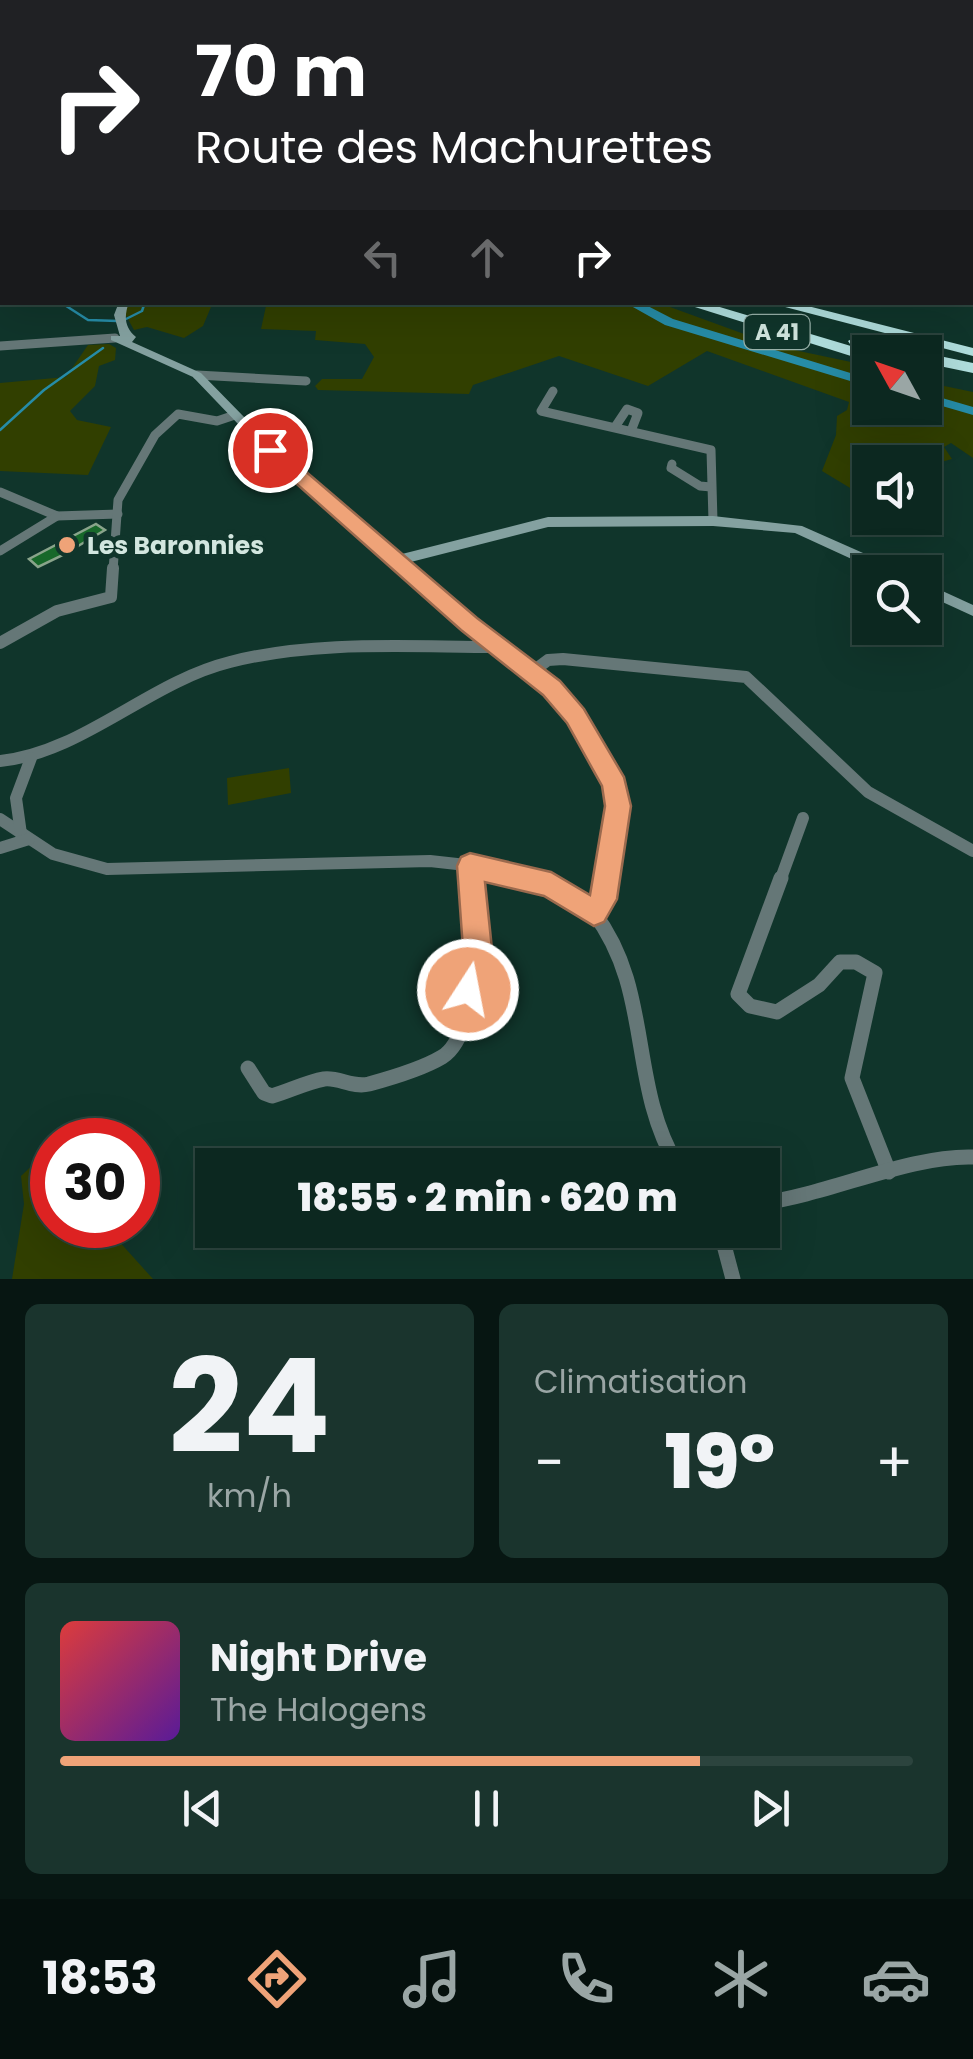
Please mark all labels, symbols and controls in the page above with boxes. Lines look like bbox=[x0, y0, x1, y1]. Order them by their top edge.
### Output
text: 70 m bbox=[195, 22, 367, 121]
icon: right bbox=[30, 40, 160, 170]
text: Route des Machurettes bbox=[195, 116, 713, 179]
icon: left bbox=[355, 230, 410, 285]
icon: ahead bbox=[460, 230, 515, 285]
icon: right bbox=[565, 230, 620, 285]
road number: A 41 bbox=[744, 315, 810, 349]
north arrow bbox=[852, 335, 942, 425]
map controls bbox=[852, 335, 942, 645]
pin bbox=[228, 408, 313, 493]
icon: arrive bbox=[243, 423, 298, 478]
button: sound bbox=[852, 445, 942, 535]
place label: Les Baronnies bbox=[87, 528, 264, 563]
marker: Les Baronnies bbox=[56, 534, 78, 556]
button: search bbox=[852, 555, 942, 645]
position arrow bbox=[416, 938, 520, 1042]
speed limit sign: 30 bbox=[30, 1118, 160, 1248]
text: 18:55 · 2 min · 620 m bbox=[297, 1171, 678, 1224]
text: 24 bbox=[168, 1315, 331, 1498]
text: Climatisation bbox=[534, 1359, 747, 1404]
text: 19° bbox=[665, 1409, 775, 1514]
text: − bbox=[534, 1424, 564, 1501]
text: + bbox=[875, 1424, 913, 1501]
text: km/h bbox=[207, 1473, 292, 1518]
text: Night Drive bbox=[210, 1631, 427, 1684]
text: The Halogens bbox=[210, 1687, 427, 1732]
icon: previous bbox=[175, 1781, 230, 1836]
icon: pause bbox=[459, 1781, 514, 1836]
icon: next bbox=[743, 1781, 798, 1836]
icon: directions bbox=[242, 1944, 312, 2014]
icon: music bbox=[397, 1944, 467, 2014]
icon: phone bbox=[551, 1944, 621, 2014]
icon: climate bbox=[706, 1944, 776, 2014]
icon: car bbox=[861, 1944, 931, 2014]
text: 18:53 bbox=[42, 1947, 158, 2010]

